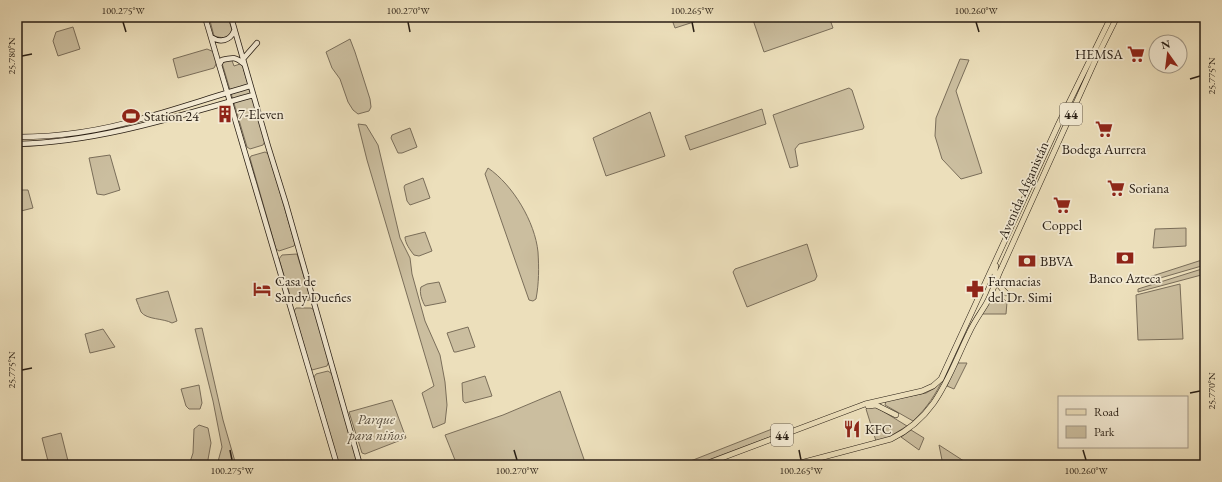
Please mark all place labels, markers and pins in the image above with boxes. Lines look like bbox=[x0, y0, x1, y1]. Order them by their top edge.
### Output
supermarket icon: HEMSA bbox=[1126, 44, 1146, 64]
place label: HEMSA bbox=[1075, 45, 1123, 63]
building icon: 7-Eleven bbox=[215, 104, 235, 124]
place label: 7-Eleven bbox=[238, 105, 285, 123]
sports icon: Station 24 bbox=[121, 106, 141, 126]
place label: Station 24 bbox=[144, 107, 199, 125]
supermarket icon: Bodega Aurrera bbox=[1094, 119, 1114, 139]
place label: Bodega Aurrera bbox=[1062, 140, 1147, 158]
supermarket icon: Soriana bbox=[1106, 178, 1126, 198]
place label: Soriana bbox=[1129, 179, 1170, 197]
supermarket icon: Coppel bbox=[1052, 195, 1072, 215]
place label: Coppel bbox=[1042, 216, 1083, 234]
bank icon: Banco Azteca bbox=[1115, 248, 1135, 268]
bank icon: BBVA bbox=[1017, 251, 1037, 271]
place label: BBVA bbox=[1040, 252, 1074, 270]
place label: Banco Azteca bbox=[1089, 269, 1161, 287]
place label: Casa de Sandy Dueñes bbox=[275, 272, 352, 306]
place label: Farmacias del Dr. Simi bbox=[988, 272, 1053, 306]
hotel icon: Casa de Sandy Dueñes bbox=[252, 279, 272, 299]
pharmacy icon: Farmacias del Dr. Simi bbox=[965, 279, 985, 299]
restaurant icon: KFC bbox=[842, 419, 862, 439]
place label: KFC bbox=[865, 420, 892, 438]

